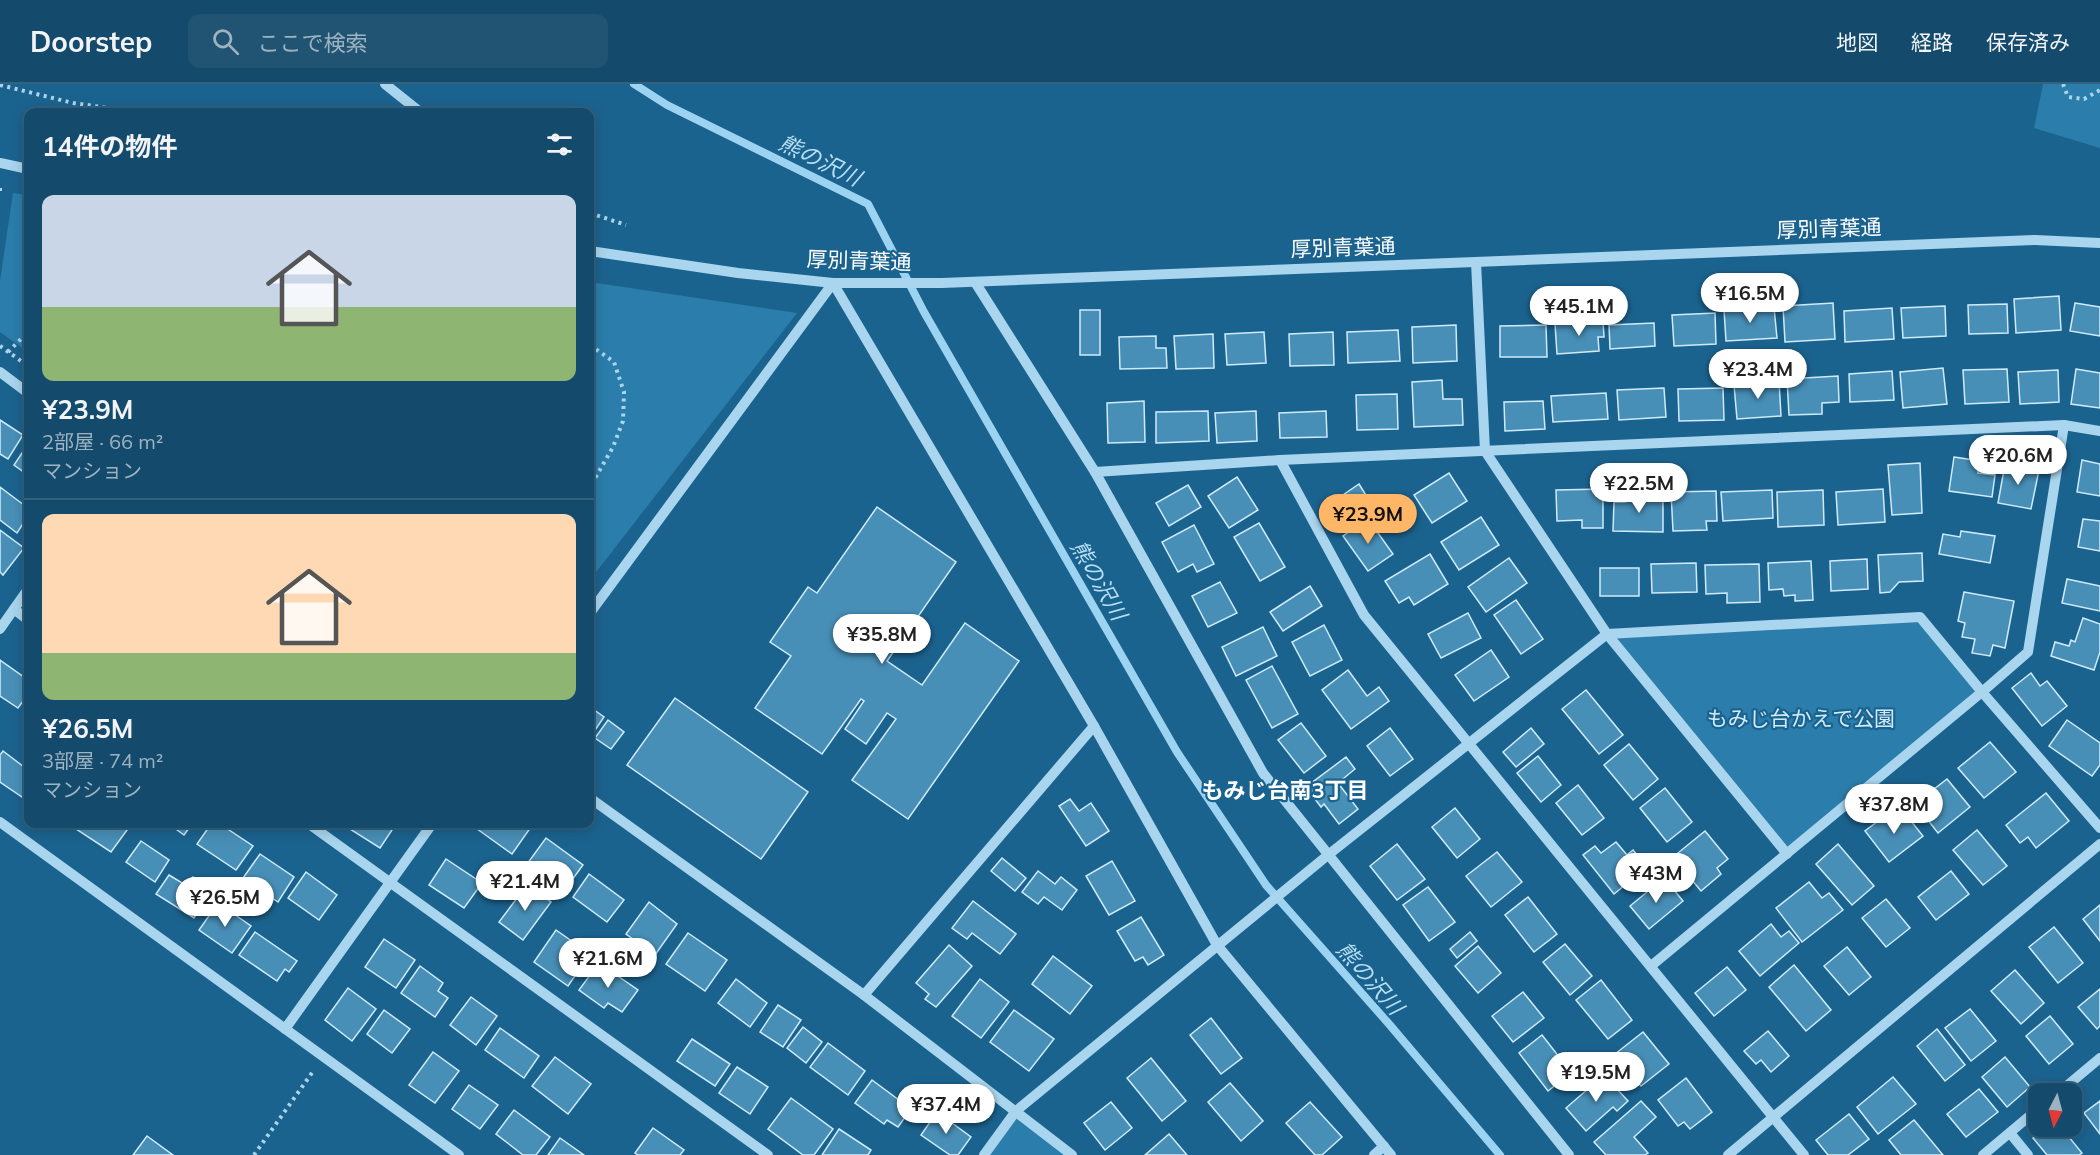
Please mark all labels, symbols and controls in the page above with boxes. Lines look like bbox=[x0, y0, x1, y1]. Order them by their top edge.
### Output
search box bbox=[188, 14, 608, 68]
text: Doorstep bbox=[30, 24, 152, 59]
icon: search bbox=[209, 25, 242, 58]
text: ここで検索 bbox=[257, 29, 367, 57]
text: 地図 bbox=[1836, 29, 1878, 55]
text: 経路 bbox=[1911, 29, 1953, 55]
text: 保存済み bbox=[1986, 29, 2070, 55]
icon: filters bbox=[543, 128, 576, 161]
water label: 熊の沢川 bbox=[774, 128, 867, 193]
text: 14件の物件 bbox=[42, 130, 177, 163]
street label: 厚別青葉通 bbox=[1776, 213, 1882, 243]
street label: 厚別青葉通 bbox=[1290, 232, 1396, 262]
icon: home bbox=[255, 234, 363, 342]
street label: 厚別青葉通 bbox=[806, 245, 912, 275]
pin: ¥16.5M bbox=[1701, 273, 1799, 324]
text: ¥16.5M bbox=[1715, 280, 1785, 305]
pin: ¥45.1M bbox=[1530, 286, 1628, 337]
text: ¥45.1M bbox=[1544, 293, 1614, 318]
pin: ¥23.4M bbox=[1709, 349, 1807, 400]
text: ¥23.4M bbox=[1723, 356, 1793, 381]
text: ¥23.9M bbox=[42, 393, 133, 426]
text: 2部屋 · 66 m² bbox=[42, 429, 163, 454]
pin: ¥20.6M bbox=[1969, 435, 2067, 486]
text: ¥20.6M bbox=[1983, 442, 2053, 467]
text: マンション bbox=[42, 458, 142, 483]
pin: ¥22.5M bbox=[1590, 463, 1688, 514]
text: ¥22.5M bbox=[1604, 470, 1674, 495]
pin: ¥23.9M bbox=[1319, 494, 1417, 545]
text: ¥23.9M bbox=[1333, 501, 1403, 526]
water label: 熊の沢川 bbox=[1065, 535, 1134, 627]
icon: home bbox=[255, 553, 363, 661]
pin: ¥35.8M bbox=[833, 614, 931, 665]
text: ¥35.8M bbox=[847, 621, 917, 646]
park label: もみじ台かえで公園 bbox=[1707, 705, 1895, 731]
text: ¥26.5M bbox=[42, 712, 133, 745]
text: 3部屋 · 74 m² bbox=[42, 748, 163, 773]
district label: もみじ台南3丁目 bbox=[1201, 776, 1369, 804]
text: マンション bbox=[42, 777, 142, 802]
pin: ¥37.8M bbox=[1845, 784, 1943, 835]
text: ¥37.8M bbox=[1859, 791, 1929, 816]
pin: ¥43M bbox=[1620, 853, 1692, 904]
text: ¥43M bbox=[1629, 860, 1683, 885]
pin: ¥21.4M bbox=[476, 861, 574, 912]
text: ¥21.4M bbox=[490, 868, 560, 893]
pin: ¥26.5M bbox=[176, 877, 274, 928]
text: ¥26.5M bbox=[190, 884, 260, 909]
water label: 熊の沢川 bbox=[1331, 936, 1411, 1022]
pin: ¥21.6M bbox=[559, 938, 657, 989]
text: ¥21.6M bbox=[573, 945, 643, 970]
pin: ¥19.5M bbox=[1547, 1052, 1645, 1103]
text: ¥19.5M bbox=[1561, 1059, 1631, 1084]
north arrow bbox=[2028, 1083, 2082, 1137]
map controls bbox=[2028, 1083, 2082, 1137]
pin: ¥37.4M bbox=[897, 1084, 995, 1135]
text: ¥37.4M bbox=[911, 1091, 981, 1116]

